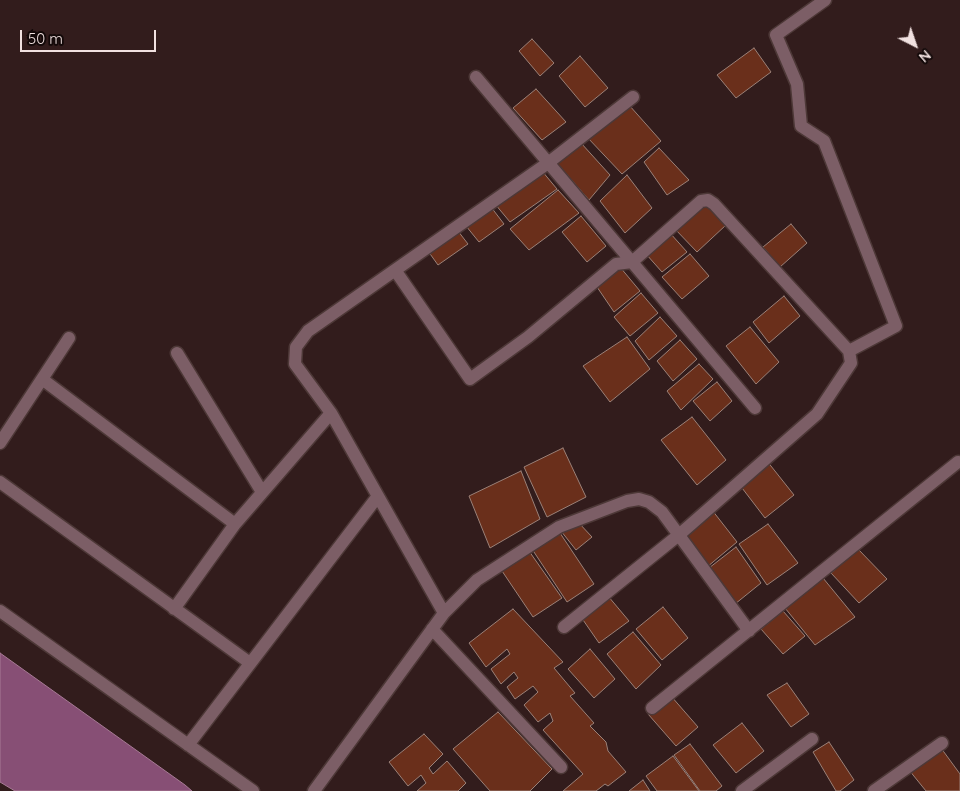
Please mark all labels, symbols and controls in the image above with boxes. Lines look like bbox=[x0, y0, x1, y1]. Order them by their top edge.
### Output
scale bar bbox=[22, 20, 159, 52]
north arrow bbox=[890, 20, 940, 70]
text: 50 m bbox=[28, 29, 63, 48]
text: N bbox=[915, 46, 935, 66]

